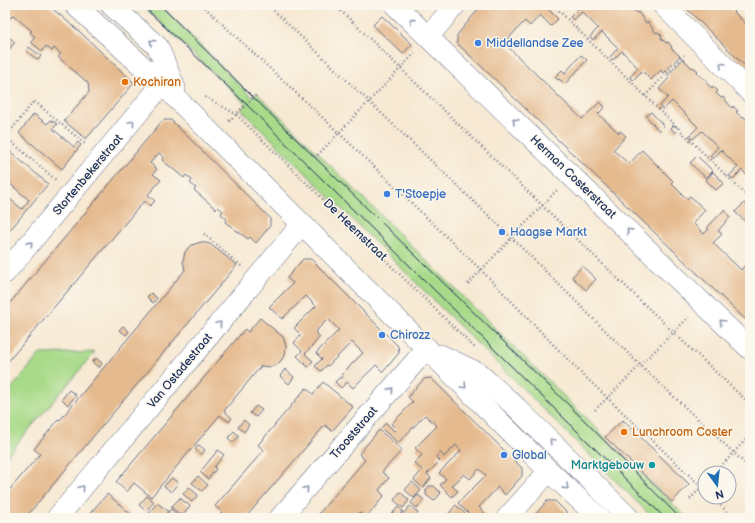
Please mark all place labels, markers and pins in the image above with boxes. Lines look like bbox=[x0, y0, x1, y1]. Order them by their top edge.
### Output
place label: Middellandse Zee bbox=[486, 36, 584, 51]
marker: Middellandse Zee bbox=[473, 38, 483, 48]
place label: Kochiran bbox=[133, 75, 181, 90]
marker: Kochiran bbox=[120, 77, 130, 87]
place label: T'Stoepje bbox=[395, 187, 446, 202]
marker: T'Stoepje bbox=[382, 189, 392, 199]
place label: Haagse Markt bbox=[510, 225, 587, 240]
marker: Haagse Markt bbox=[497, 227, 507, 237]
place label: Chirozz bbox=[390, 328, 431, 343]
marker: Chirozz bbox=[377, 330, 387, 340]
place label: Lunchroom Coster bbox=[632, 425, 733, 440]
marker: Lunchroom Coster bbox=[619, 427, 629, 437]
place label: Global bbox=[512, 448, 547, 463]
marker: Global bbox=[499, 450, 509, 460]
place label: Marktgebouw bbox=[571, 458, 644, 473]
marker: Marktgebouw bbox=[647, 460, 657, 470]

